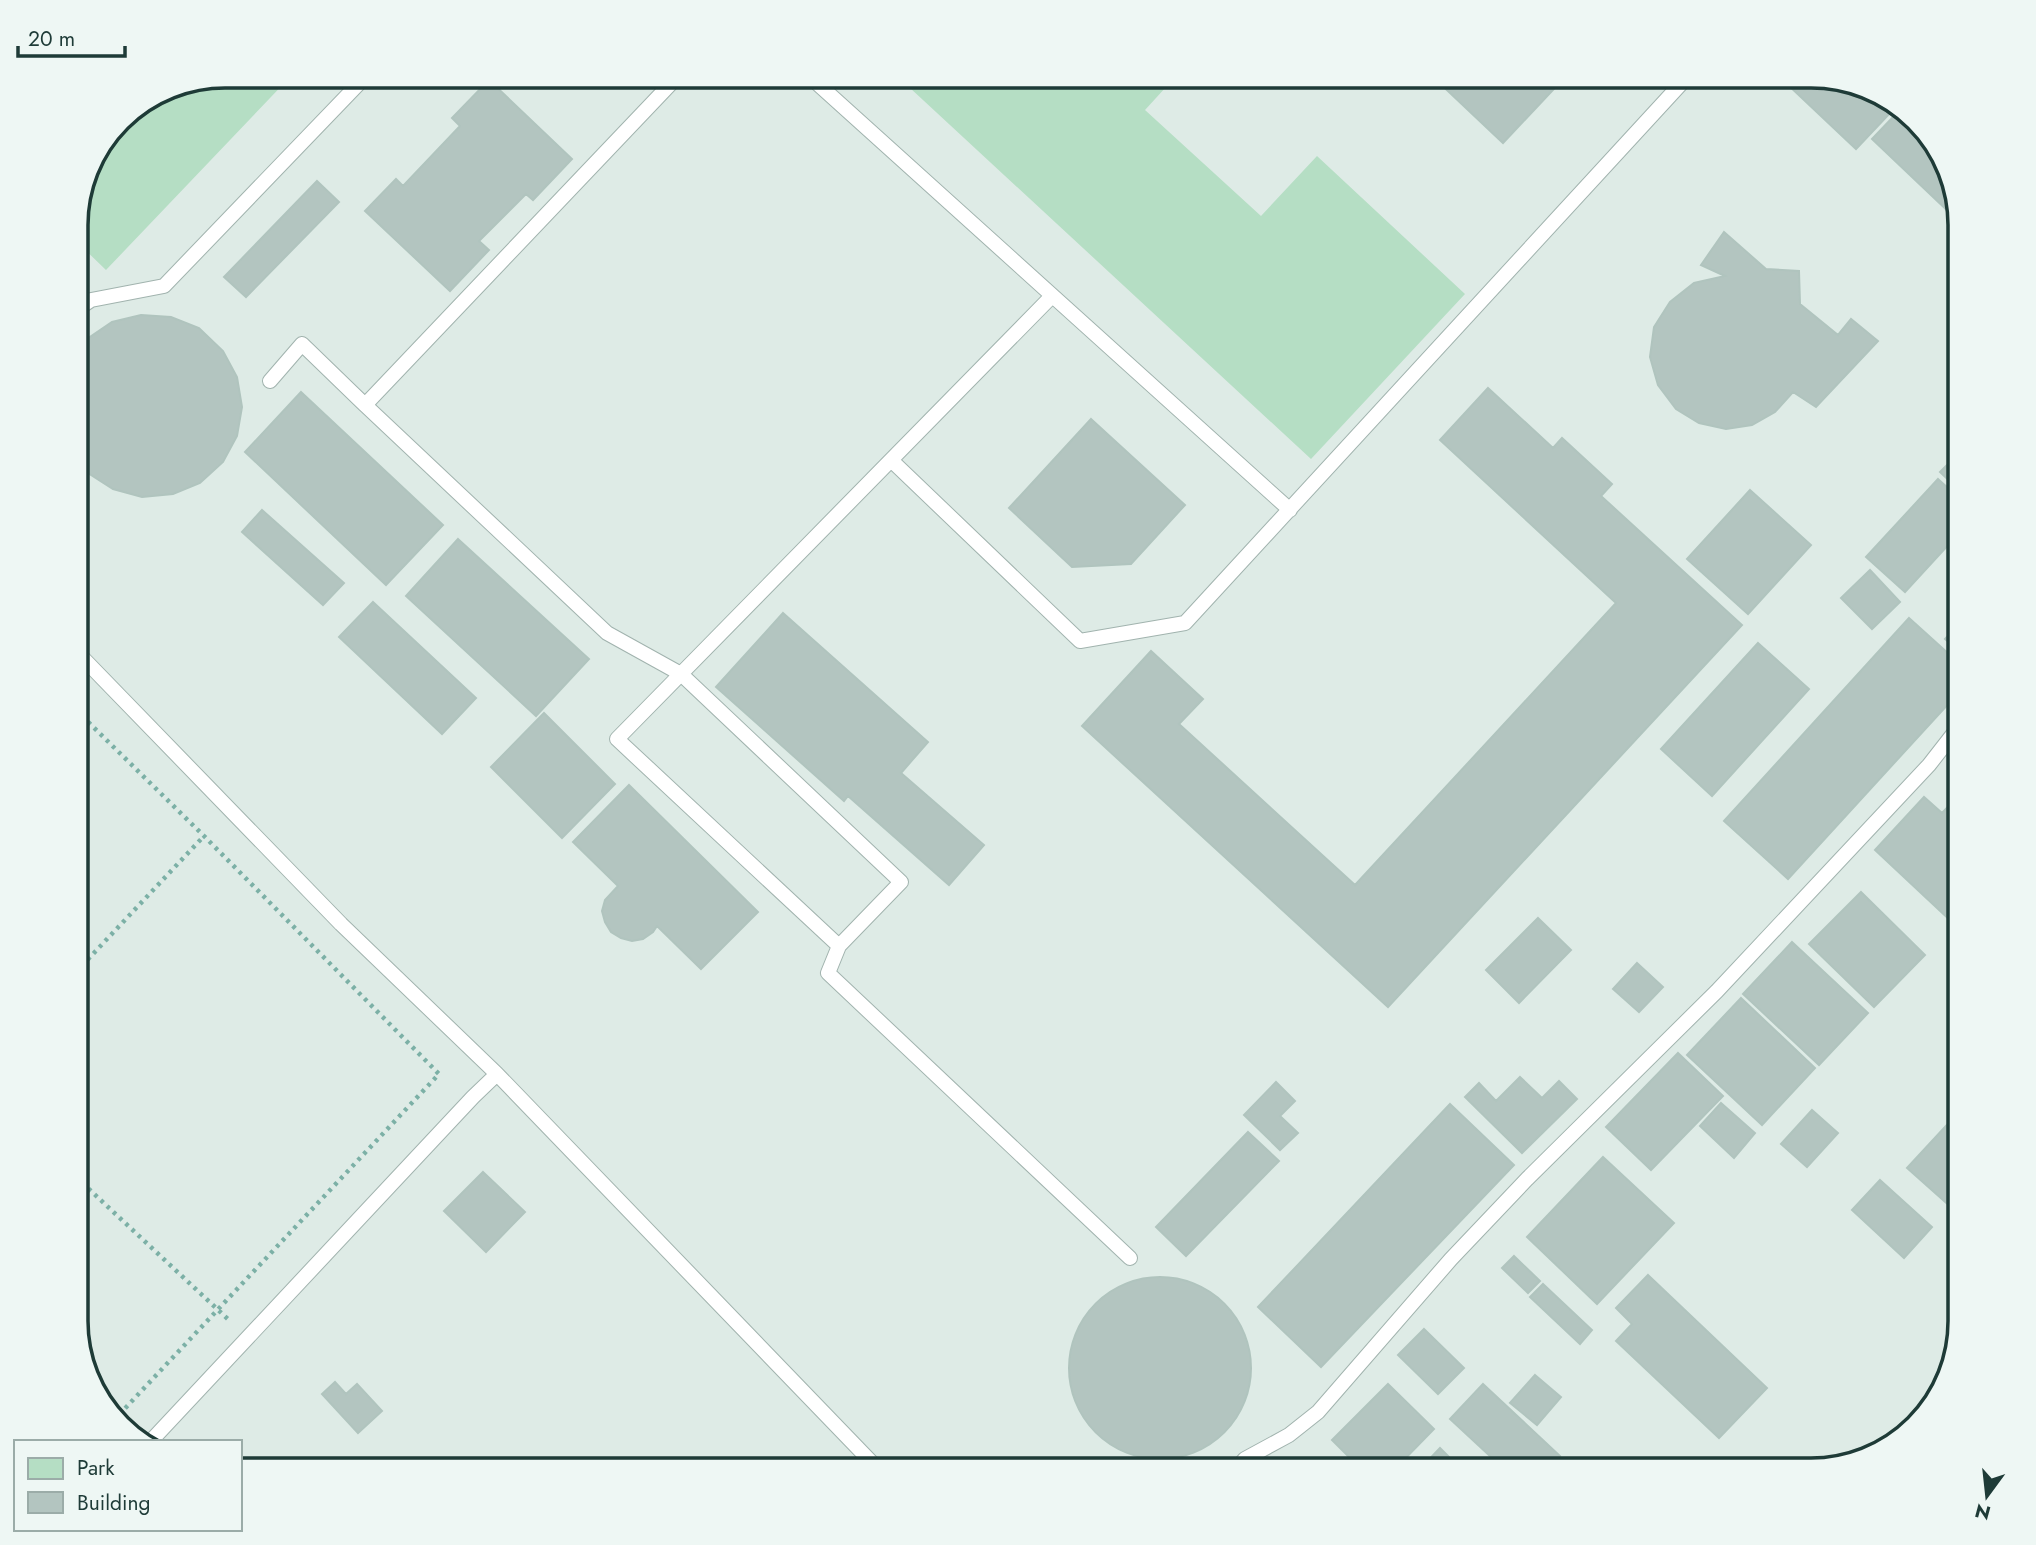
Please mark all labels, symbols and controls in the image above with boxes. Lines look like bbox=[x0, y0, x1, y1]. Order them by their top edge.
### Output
scale bar bbox=[18, 14, 124, 58]
text: 20 m bbox=[28, 24, 75, 54]
legend bbox=[14, 1440, 242, 1531]
text: Park bbox=[77, 1453, 115, 1483]
north arrow bbox=[1952, 1461, 2022, 1531]
text: Building bbox=[77, 1488, 150, 1518]
text: N bbox=[1972, 1497, 1994, 1527]

